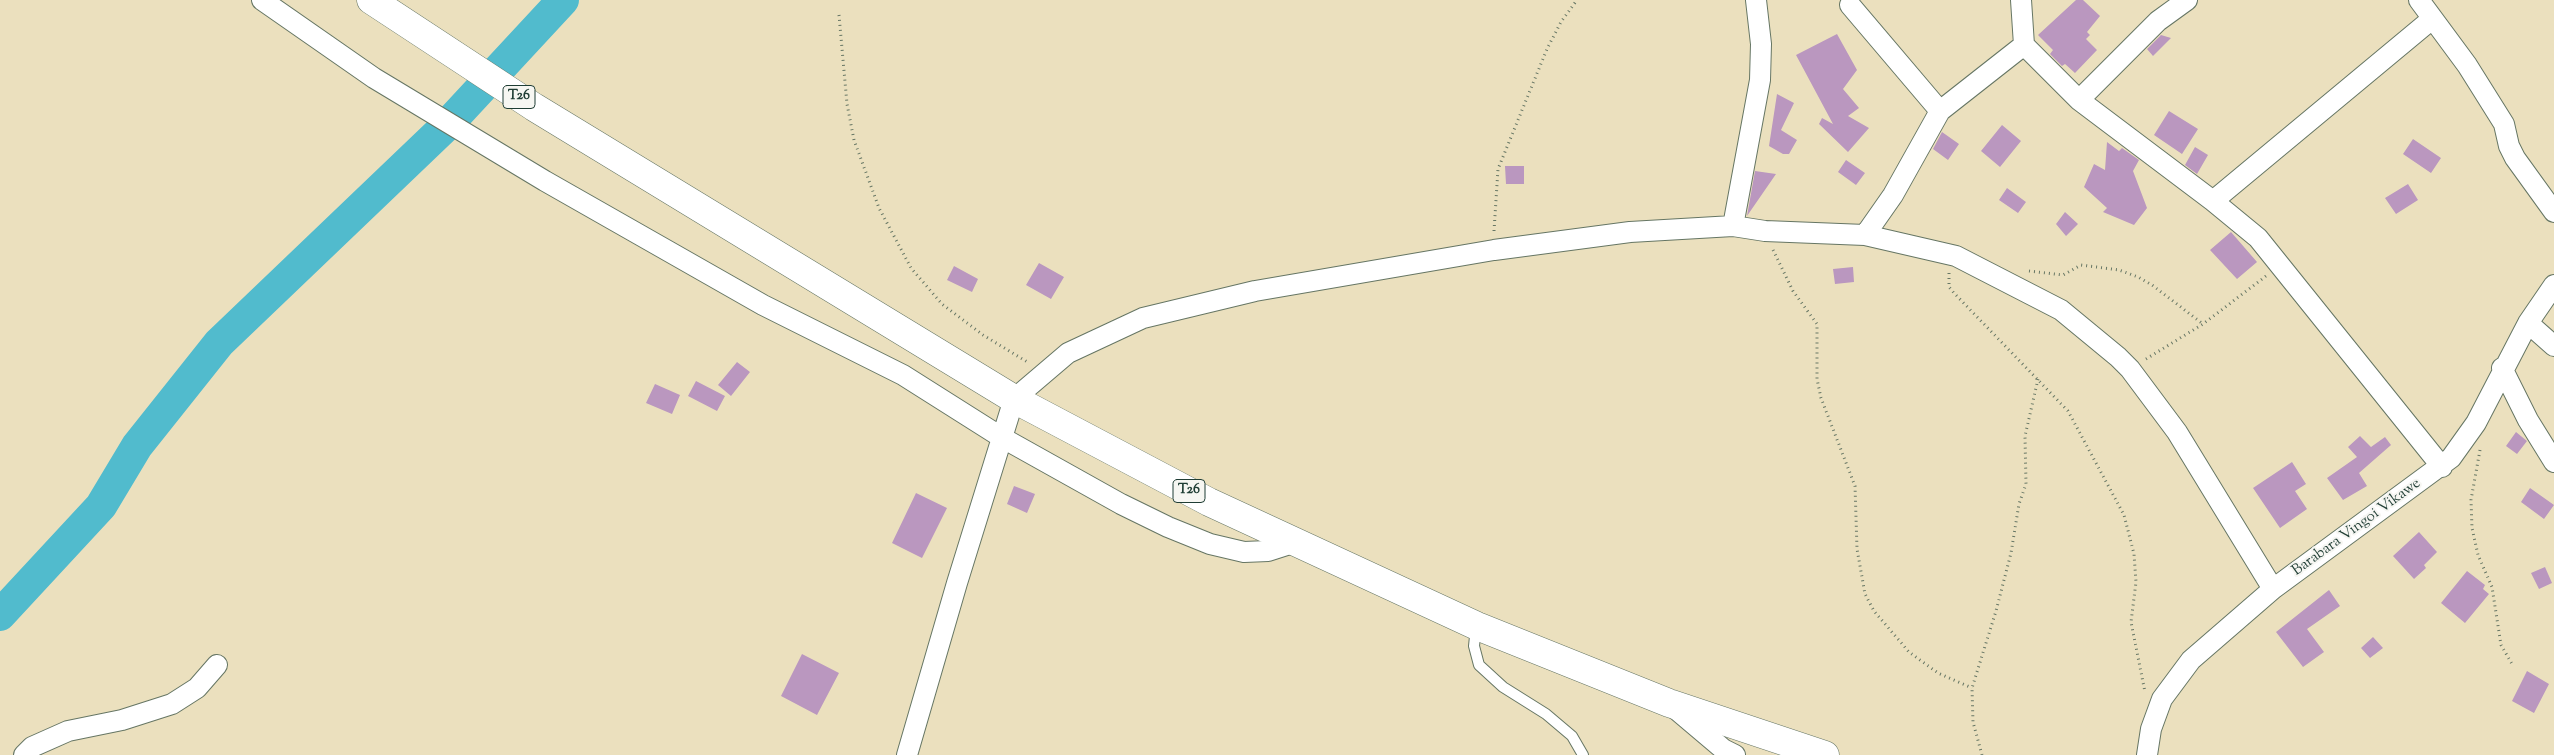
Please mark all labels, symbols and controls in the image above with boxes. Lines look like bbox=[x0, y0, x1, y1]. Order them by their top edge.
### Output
road number: T26 bbox=[503, 85, 535, 108]
street label: Barabara Vingoi Vikawe bbox=[2289, 475, 2425, 581]
road number: T26 bbox=[1173, 480, 1205, 502]

